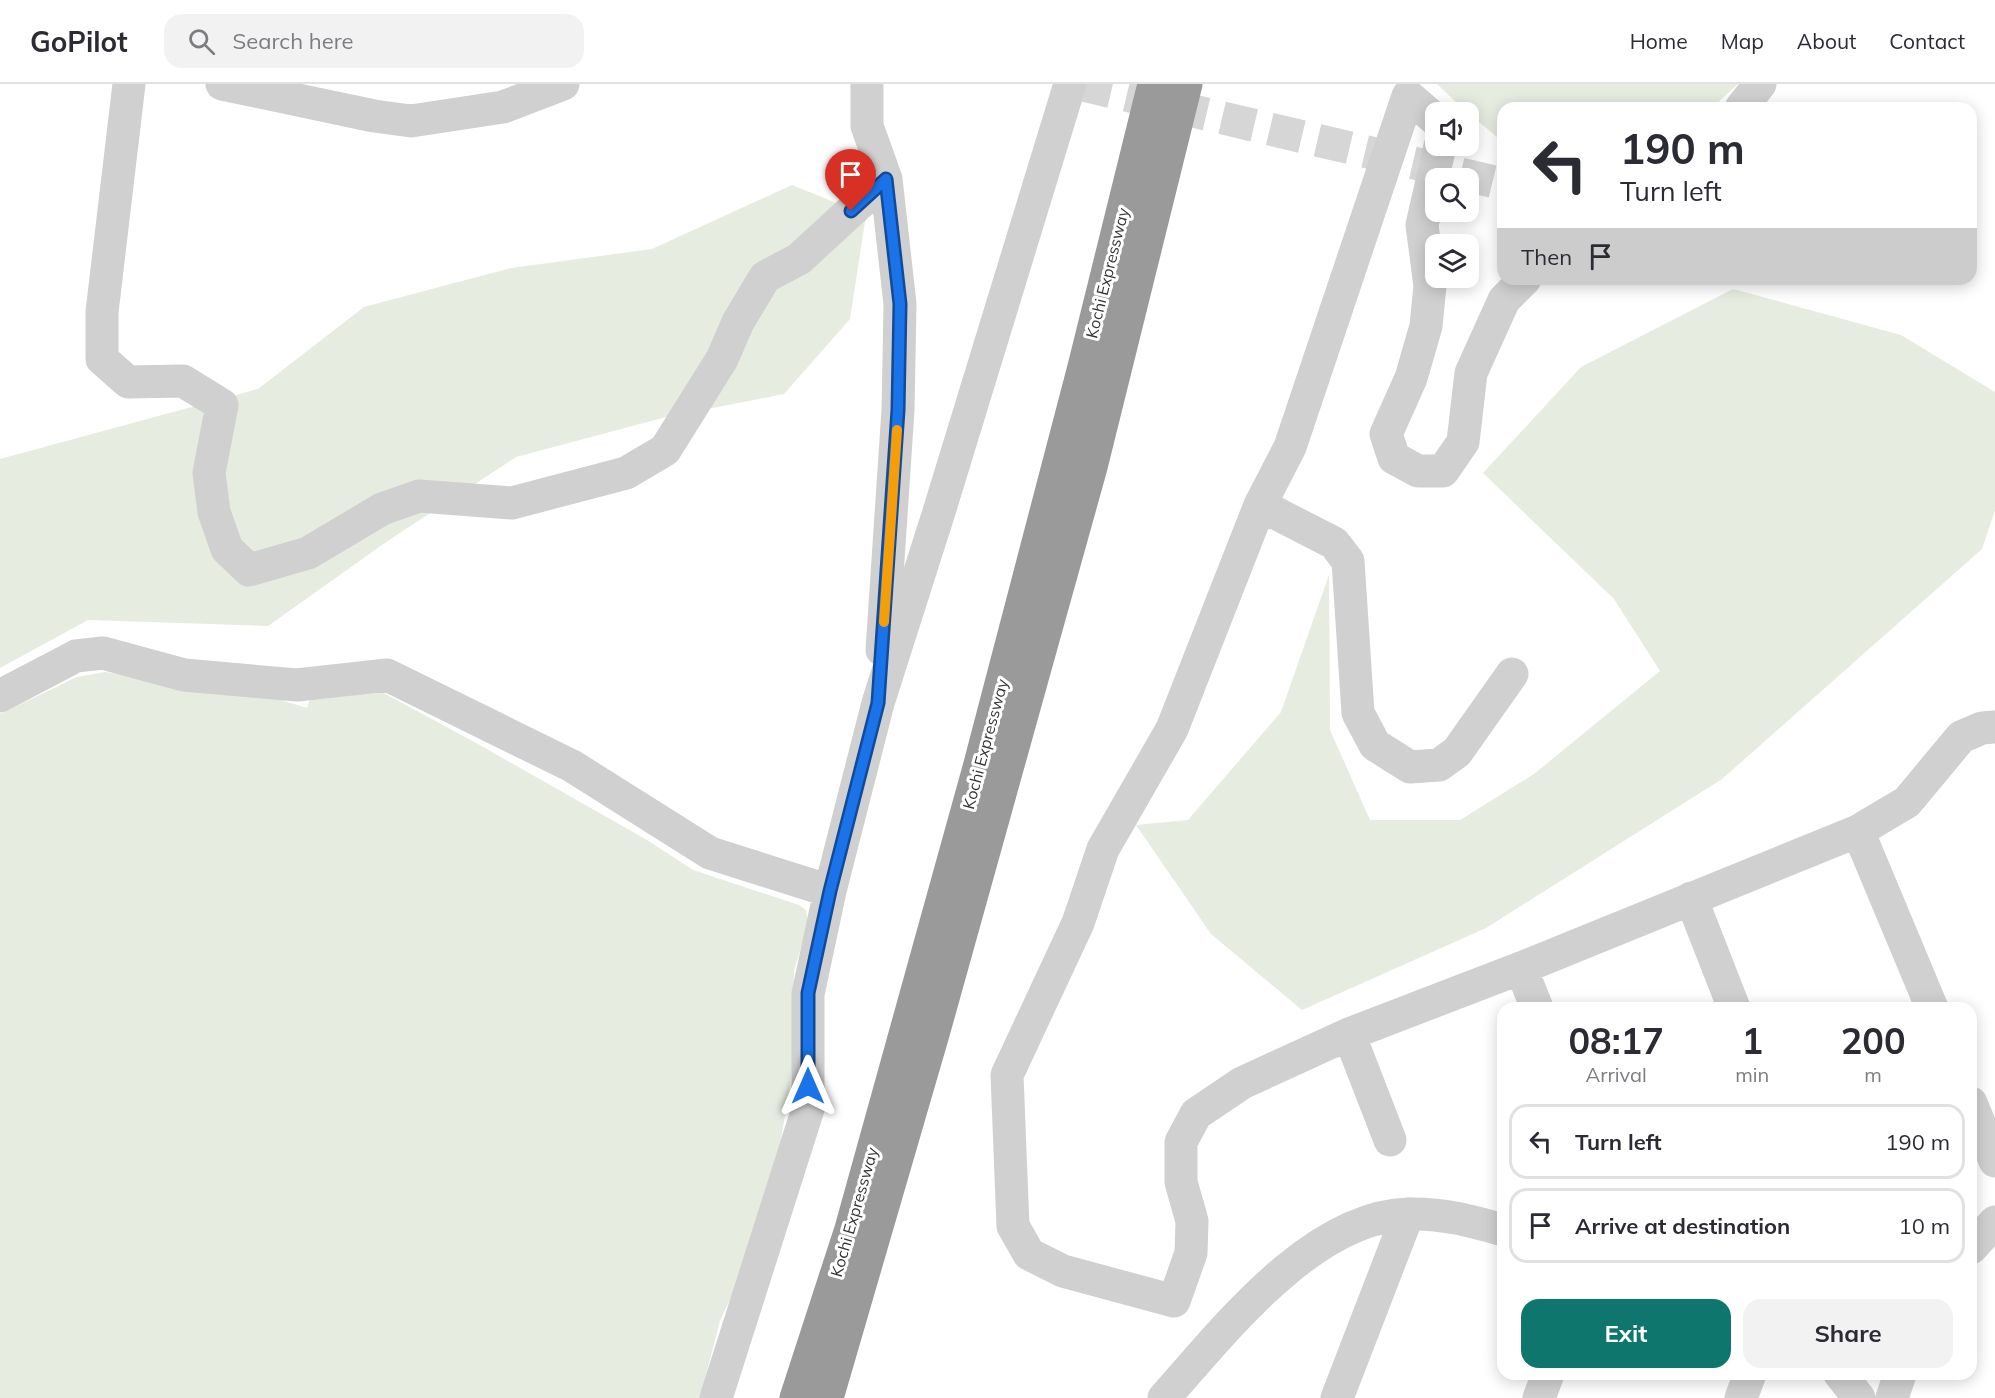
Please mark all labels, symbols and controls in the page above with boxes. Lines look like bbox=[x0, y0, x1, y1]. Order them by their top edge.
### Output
search box bbox=[164, 14, 584, 68]
text: GoPilot bbox=[30, 24, 128, 59]
icon: search bbox=[185, 25, 218, 58]
text: Search here bbox=[233, 27, 354, 55]
text: Home bbox=[1630, 28, 1688, 54]
text: Map bbox=[1721, 28, 1764, 54]
text: About bbox=[1797, 28, 1856, 54]
text: Contact bbox=[1889, 28, 1965, 54]
map controls bbox=[1425, 102, 1479, 288]
button: sound bbox=[1425, 102, 1479, 156]
text: 190 m bbox=[1620, 122, 1745, 175]
icon: left bbox=[1521, 126, 1599, 204]
pin bbox=[825, 149, 876, 211]
icon: arrive bbox=[834, 158, 867, 191]
button: search bbox=[1425, 168, 1479, 222]
text: Turn left bbox=[1620, 174, 1722, 208]
street label: Kochi Expressway bbox=[1081, 205, 1133, 340]
button: layers bbox=[1425, 234, 1479, 288]
icon: arrive bbox=[1584, 240, 1617, 273]
text: Then bbox=[1521, 243, 1572, 271]
street label: Kochi Expressway bbox=[958, 676, 1012, 811]
text: 08:17 bbox=[1568, 1018, 1664, 1063]
text: 1 bbox=[1741, 1018, 1763, 1063]
text: 200 bbox=[1841, 1018, 1906, 1063]
position arrow bbox=[776, 1054, 840, 1118]
text: Arrival bbox=[1586, 1062, 1647, 1087]
text: min bbox=[1735, 1062, 1769, 1087]
text: m bbox=[1864, 1062, 1882, 1087]
icon: left bbox=[1524, 1125, 1557, 1158]
text: Turn left bbox=[1575, 1128, 1662, 1156]
text: 190 m bbox=[1885, 1128, 1950, 1156]
street label: Kochi Expressway bbox=[826, 1144, 882, 1279]
icon: arrive bbox=[1524, 1209, 1557, 1242]
text: Arrive at destination bbox=[1575, 1212, 1790, 1240]
text: 10 m bbox=[1899, 1212, 1950, 1240]
button: Exit bbox=[1521, 1299, 1731, 1368]
button: Share bbox=[1743, 1299, 1953, 1368]

